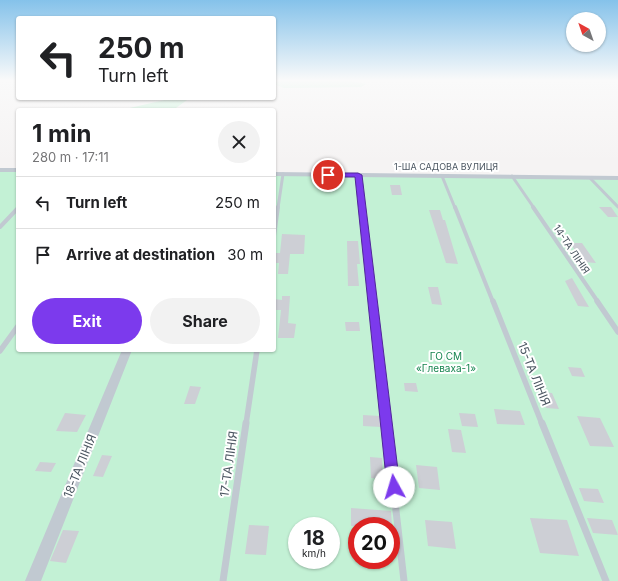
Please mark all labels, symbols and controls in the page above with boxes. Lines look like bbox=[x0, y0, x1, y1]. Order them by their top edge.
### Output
north arrow bbox=[566, 12, 606, 52]
map controls bbox=[566, 12, 606, 52]
text: 250 m bbox=[98, 31, 185, 65]
icon: left bbox=[32, 32, 84, 84]
text: Turn left bbox=[98, 65, 168, 86]
text: 1 min bbox=[32, 119, 91, 148]
button: close bbox=[218, 121, 260, 163]
text: 280 m · 17:11 bbox=[32, 149, 109, 165]
pin bbox=[311, 158, 345, 192]
street label: 1-ША САДОВА ВУЛИЦЯ bbox=[394, 161, 498, 172]
icon: arrive bbox=[317, 164, 339, 186]
icon: left bbox=[32, 192, 54, 214]
text: Turn left bbox=[66, 193, 127, 212]
text: 250 m bbox=[215, 193, 260, 212]
street label: 14-ТА ЛІНІЯ bbox=[551, 222, 593, 276]
icon: arrive bbox=[32, 244, 54, 266]
text: Arrive at destination bbox=[66, 245, 215, 264]
text: 30 m bbox=[227, 245, 263, 264]
button: Exit bbox=[32, 298, 142, 344]
button: Share bbox=[150, 298, 260, 344]
street label: 15-ТА ЛІНІЯ bbox=[515, 340, 554, 408]
park label: ГО СМ «Глеваха-1» bbox=[416, 350, 476, 374]
street label: 17-ТА ЛІНІЯ bbox=[216, 430, 241, 498]
street label: 18-ТА ЛІНІЯ bbox=[60, 432, 99, 500]
position arrow bbox=[373, 466, 415, 508]
speed limit sign: 20 bbox=[348, 517, 400, 569]
text: 18 bbox=[303, 526, 325, 550]
text: km/h bbox=[302, 547, 326, 559]

